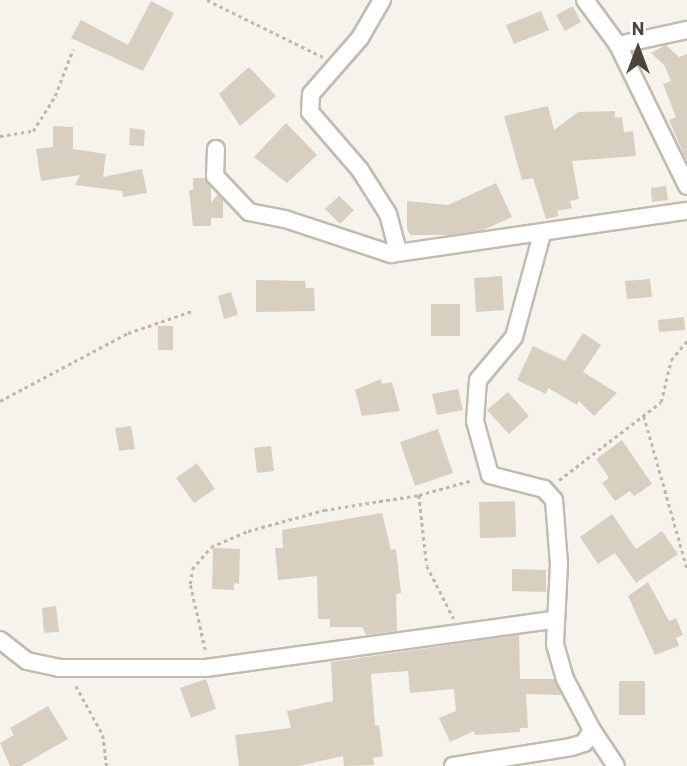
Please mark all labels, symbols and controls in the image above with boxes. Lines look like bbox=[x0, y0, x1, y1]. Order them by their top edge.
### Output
north arrow bbox=[603, 14, 673, 84]
text: N bbox=[632, 16, 644, 39]

